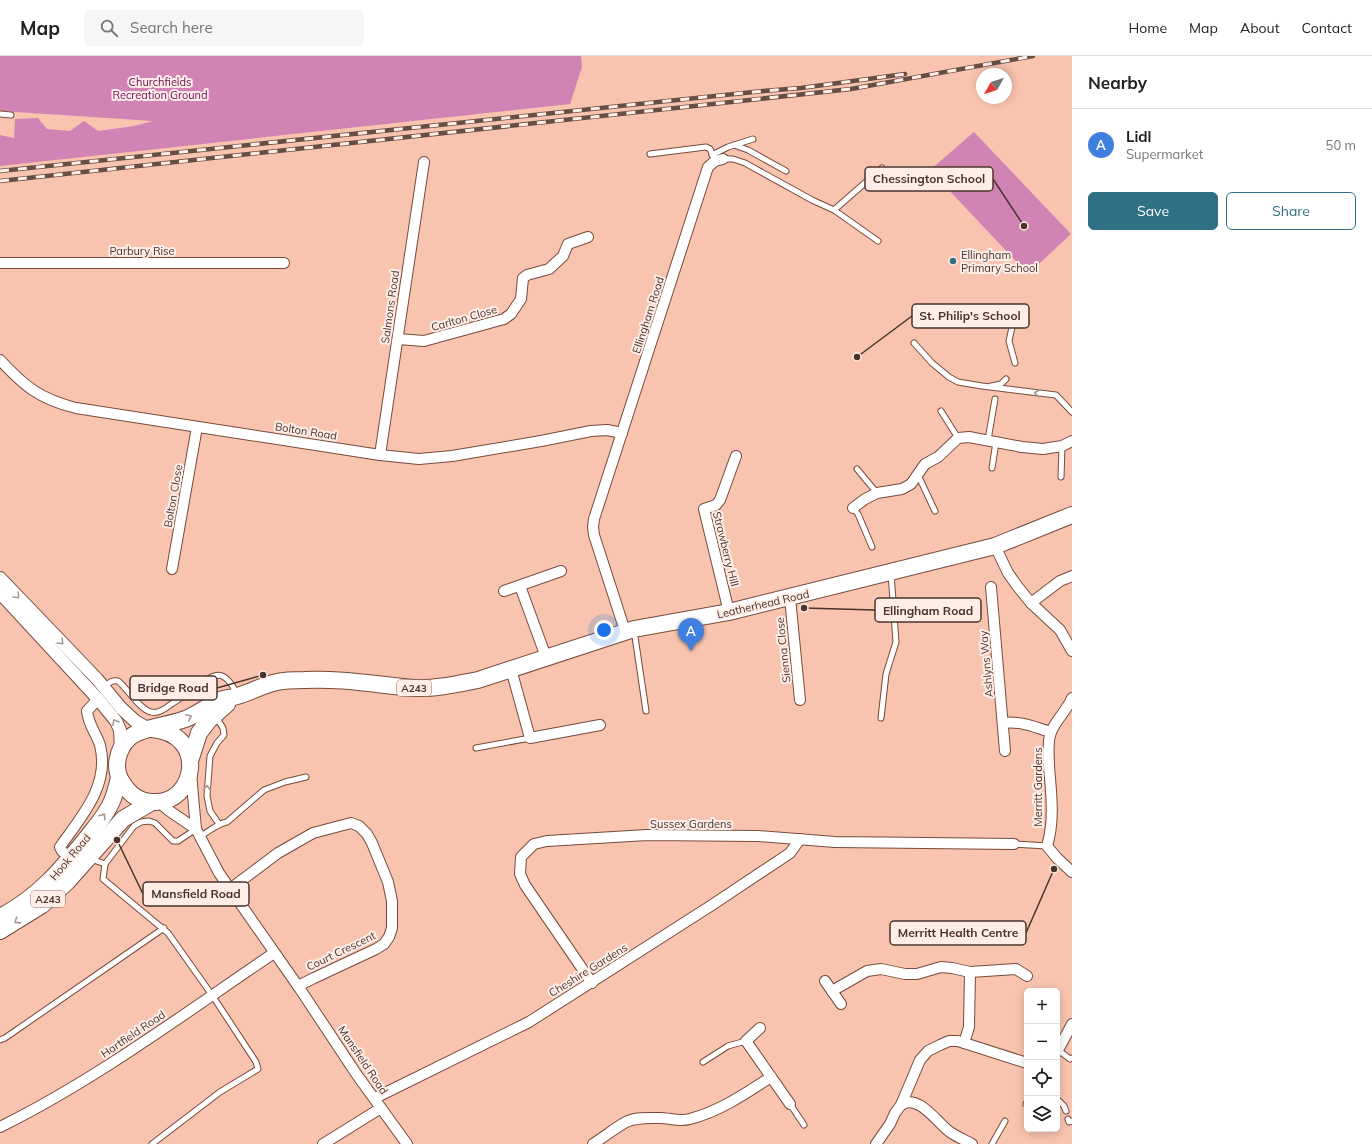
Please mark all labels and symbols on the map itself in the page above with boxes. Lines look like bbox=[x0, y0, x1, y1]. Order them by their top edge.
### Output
north arrow bbox=[976, 68, 1012, 104]
park label: Churchfields Recreation Ground bbox=[112, 75, 208, 102]
callout: Chessington School bbox=[865, 167, 993, 191]
text: Chessington School bbox=[873, 171, 985, 186]
street label: Parbury Rise bbox=[109, 244, 175, 258]
place label: Ellingham Primary School bbox=[961, 248, 1038, 275]
marker: Ellingham Primary School bbox=[948, 256, 958, 266]
street label: Salmons Road bbox=[378, 270, 402, 344]
street label: Ellingham Road bbox=[629, 275, 667, 355]
street label: Carlton Close bbox=[429, 302, 499, 334]
callout: St. Philip's School bbox=[912, 304, 1029, 328]
text: St. Philip's School bbox=[919, 308, 1021, 323]
one-way arrow bbox=[1034, 389, 1040, 398]
street label: Bolton Road bbox=[274, 419, 338, 443]
street label: Bolton Close bbox=[161, 463, 185, 529]
street label: Strawberry Hill bbox=[710, 510, 742, 588]
street label: Leatherhead Road bbox=[716, 587, 810, 621]
one-way arrow bbox=[12, 591, 20, 599]
callout: Ellingham Road bbox=[875, 598, 981, 622]
text: Ellingham Road bbox=[883, 603, 973, 618]
street label: Sienna Close bbox=[773, 617, 793, 683]
pin: A bbox=[678, 618, 704, 651]
your location bbox=[594, 620, 614, 640]
street label: Ashlyns Way bbox=[976, 630, 996, 698]
one-way arrow bbox=[56, 637, 64, 645]
callout: Bridge Road bbox=[130, 676, 217, 700]
text: Bridge Road bbox=[137, 680, 209, 695]
road number: A243 bbox=[397, 680, 431, 696]
one-way arrow bbox=[185, 714, 193, 722]
one-way arrow bbox=[113, 719, 120, 726]
street label: Merritt Gardens bbox=[1031, 747, 1045, 827]
one-way arrow bbox=[203, 785, 212, 791]
one-way arrow bbox=[98, 814, 105, 821]
street label: Sussex Gardens bbox=[650, 817, 732, 831]
street label: Hook Road bbox=[46, 831, 94, 883]
callout: Mansfield Road bbox=[143, 882, 249, 906]
text: Mansfield Road bbox=[151, 886, 241, 901]
road number: A243 bbox=[31, 891, 65, 907]
one-way arrow bbox=[15, 916, 22, 923]
callout: Merritt Health Centre bbox=[890, 921, 1026, 945]
text: Merritt Health Centre bbox=[898, 925, 1019, 940]
street label: Court Crescent bbox=[304, 928, 378, 974]
street label: Cheshire Gardens bbox=[546, 940, 630, 1000]
street label: Hartfield Road bbox=[98, 1007, 168, 1061]
street label: Mansfield Road bbox=[335, 1023, 391, 1097]

